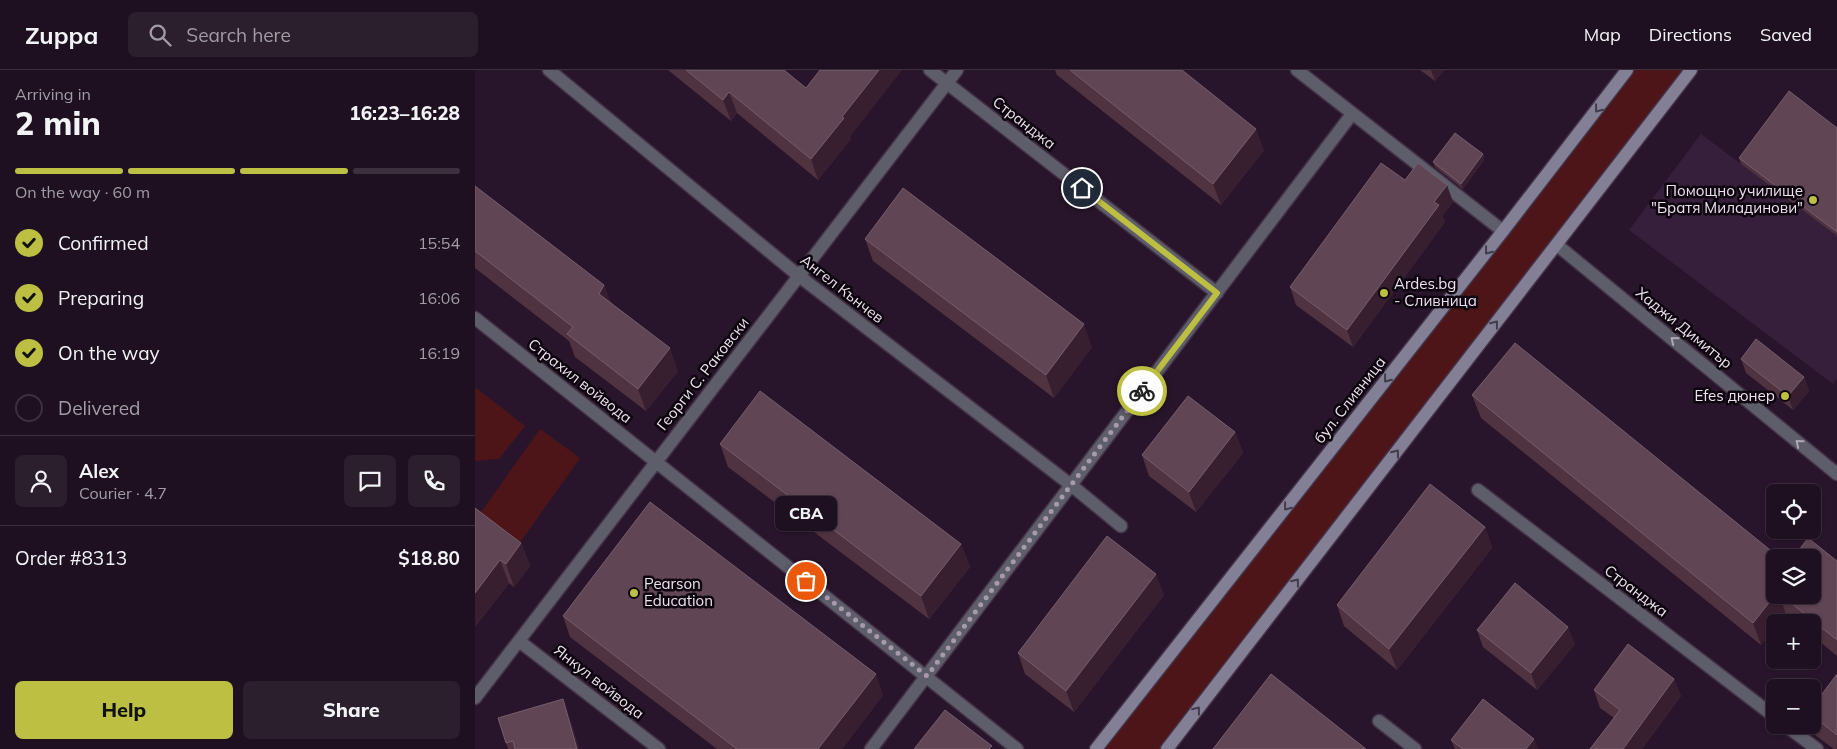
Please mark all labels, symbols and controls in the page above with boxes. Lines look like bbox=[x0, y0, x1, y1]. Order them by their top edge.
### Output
search box bbox=[128, 12, 478, 57]
text: Zuppa bbox=[25, 20, 98, 50]
icon: search bbox=[146, 21, 174, 49]
text: Search here bbox=[186, 23, 291, 47]
text: Map bbox=[1584, 23, 1621, 46]
text: Directions bbox=[1649, 23, 1732, 46]
text: Saved bbox=[1760, 23, 1812, 46]
text: Arriving in bbox=[15, 84, 91, 104]
street label: Странджа bbox=[989, 92, 1060, 153]
text: 16:23–16:28 bbox=[349, 101, 460, 125]
text: 2 min bbox=[15, 103, 101, 143]
one-way arrow bbox=[1595, 103, 1603, 112]
pin bbox=[1061, 167, 1103, 209]
icon: home bbox=[1068, 174, 1096, 202]
place label: Помощно училище "Братя Миладинови" bbox=[1651, 181, 1803, 217]
text: On the way · 60 m bbox=[15, 182, 150, 202]
marker: Помощно училище "Братя Миладинови" bbox=[1807, 194, 1819, 206]
icon: check bbox=[15, 229, 43, 257]
text: Confirmed bbox=[58, 231, 149, 255]
text: 15:54 bbox=[418, 233, 460, 253]
one-way arrow bbox=[1485, 245, 1493, 254]
street label: Ангел Кънчев bbox=[797, 250, 888, 327]
place label: Ardes.bg - Сливница bbox=[1394, 274, 1477, 310]
street label: Хаджи Димитър bbox=[1632, 283, 1736, 372]
icon: check bbox=[15, 284, 43, 312]
text: Preparing bbox=[58, 286, 144, 310]
marker: Ardes.bg - Сливница bbox=[1378, 287, 1390, 299]
text: 16:06 bbox=[418, 288, 460, 308]
street label: Георги С. Раковски bbox=[652, 313, 753, 434]
one-way arrow bbox=[1489, 321, 1498, 330]
street label: Страхил войвода bbox=[525, 334, 636, 427]
one-way arrow bbox=[1670, 337, 1679, 346]
icon: check bbox=[15, 339, 43, 367]
text: On the way bbox=[58, 341, 160, 365]
text: 16:19 bbox=[418, 343, 460, 363]
street label: бул. Сливница bbox=[1310, 352, 1389, 447]
courier bbox=[1117, 366, 1167, 416]
one-way arrow bbox=[1385, 373, 1393, 382]
icon: bike bbox=[1128, 377, 1156, 405]
place label: Efes дюнер bbox=[1695, 386, 1775, 405]
marker: Efes дюнер bbox=[1779, 390, 1791, 402]
text: Delivered bbox=[58, 396, 140, 420]
one-way arrow bbox=[1796, 440, 1805, 449]
one-way arrow bbox=[1390, 450, 1398, 459]
button: person bbox=[15, 455, 67, 507]
button: chat bbox=[344, 455, 396, 507]
button: phone bbox=[408, 455, 460, 507]
text: Alex bbox=[79, 459, 119, 483]
text: Courier · 4.7 bbox=[79, 483, 167, 503]
map controls bbox=[1766, 484, 1821, 734]
button: locate bbox=[1766, 484, 1821, 539]
callout: CBA bbox=[775, 496, 837, 531]
one-way arrow bbox=[1283, 501, 1292, 510]
text: CBA bbox=[789, 503, 823, 523]
text: Order #8313 bbox=[15, 546, 127, 570]
text: $18.80 bbox=[398, 546, 460, 570]
button: layers bbox=[1766, 549, 1821, 604]
pin bbox=[785, 560, 827, 602]
street label: Странджа bbox=[1601, 561, 1672, 621]
icon: bag bbox=[792, 567, 820, 595]
place label: Pearson Education bbox=[644, 574, 713, 610]
one-way arrow bbox=[1291, 579, 1299, 588]
marker: Pearson Education bbox=[628, 587, 640, 599]
button: + bbox=[1766, 614, 1821, 669]
street label: Янкул войвода bbox=[550, 641, 648, 723]
button: − bbox=[1766, 679, 1821, 734]
button: Help bbox=[15, 681, 233, 739]
button: Share bbox=[243, 681, 460, 739]
one-way arrow bbox=[1191, 706, 1200, 716]

